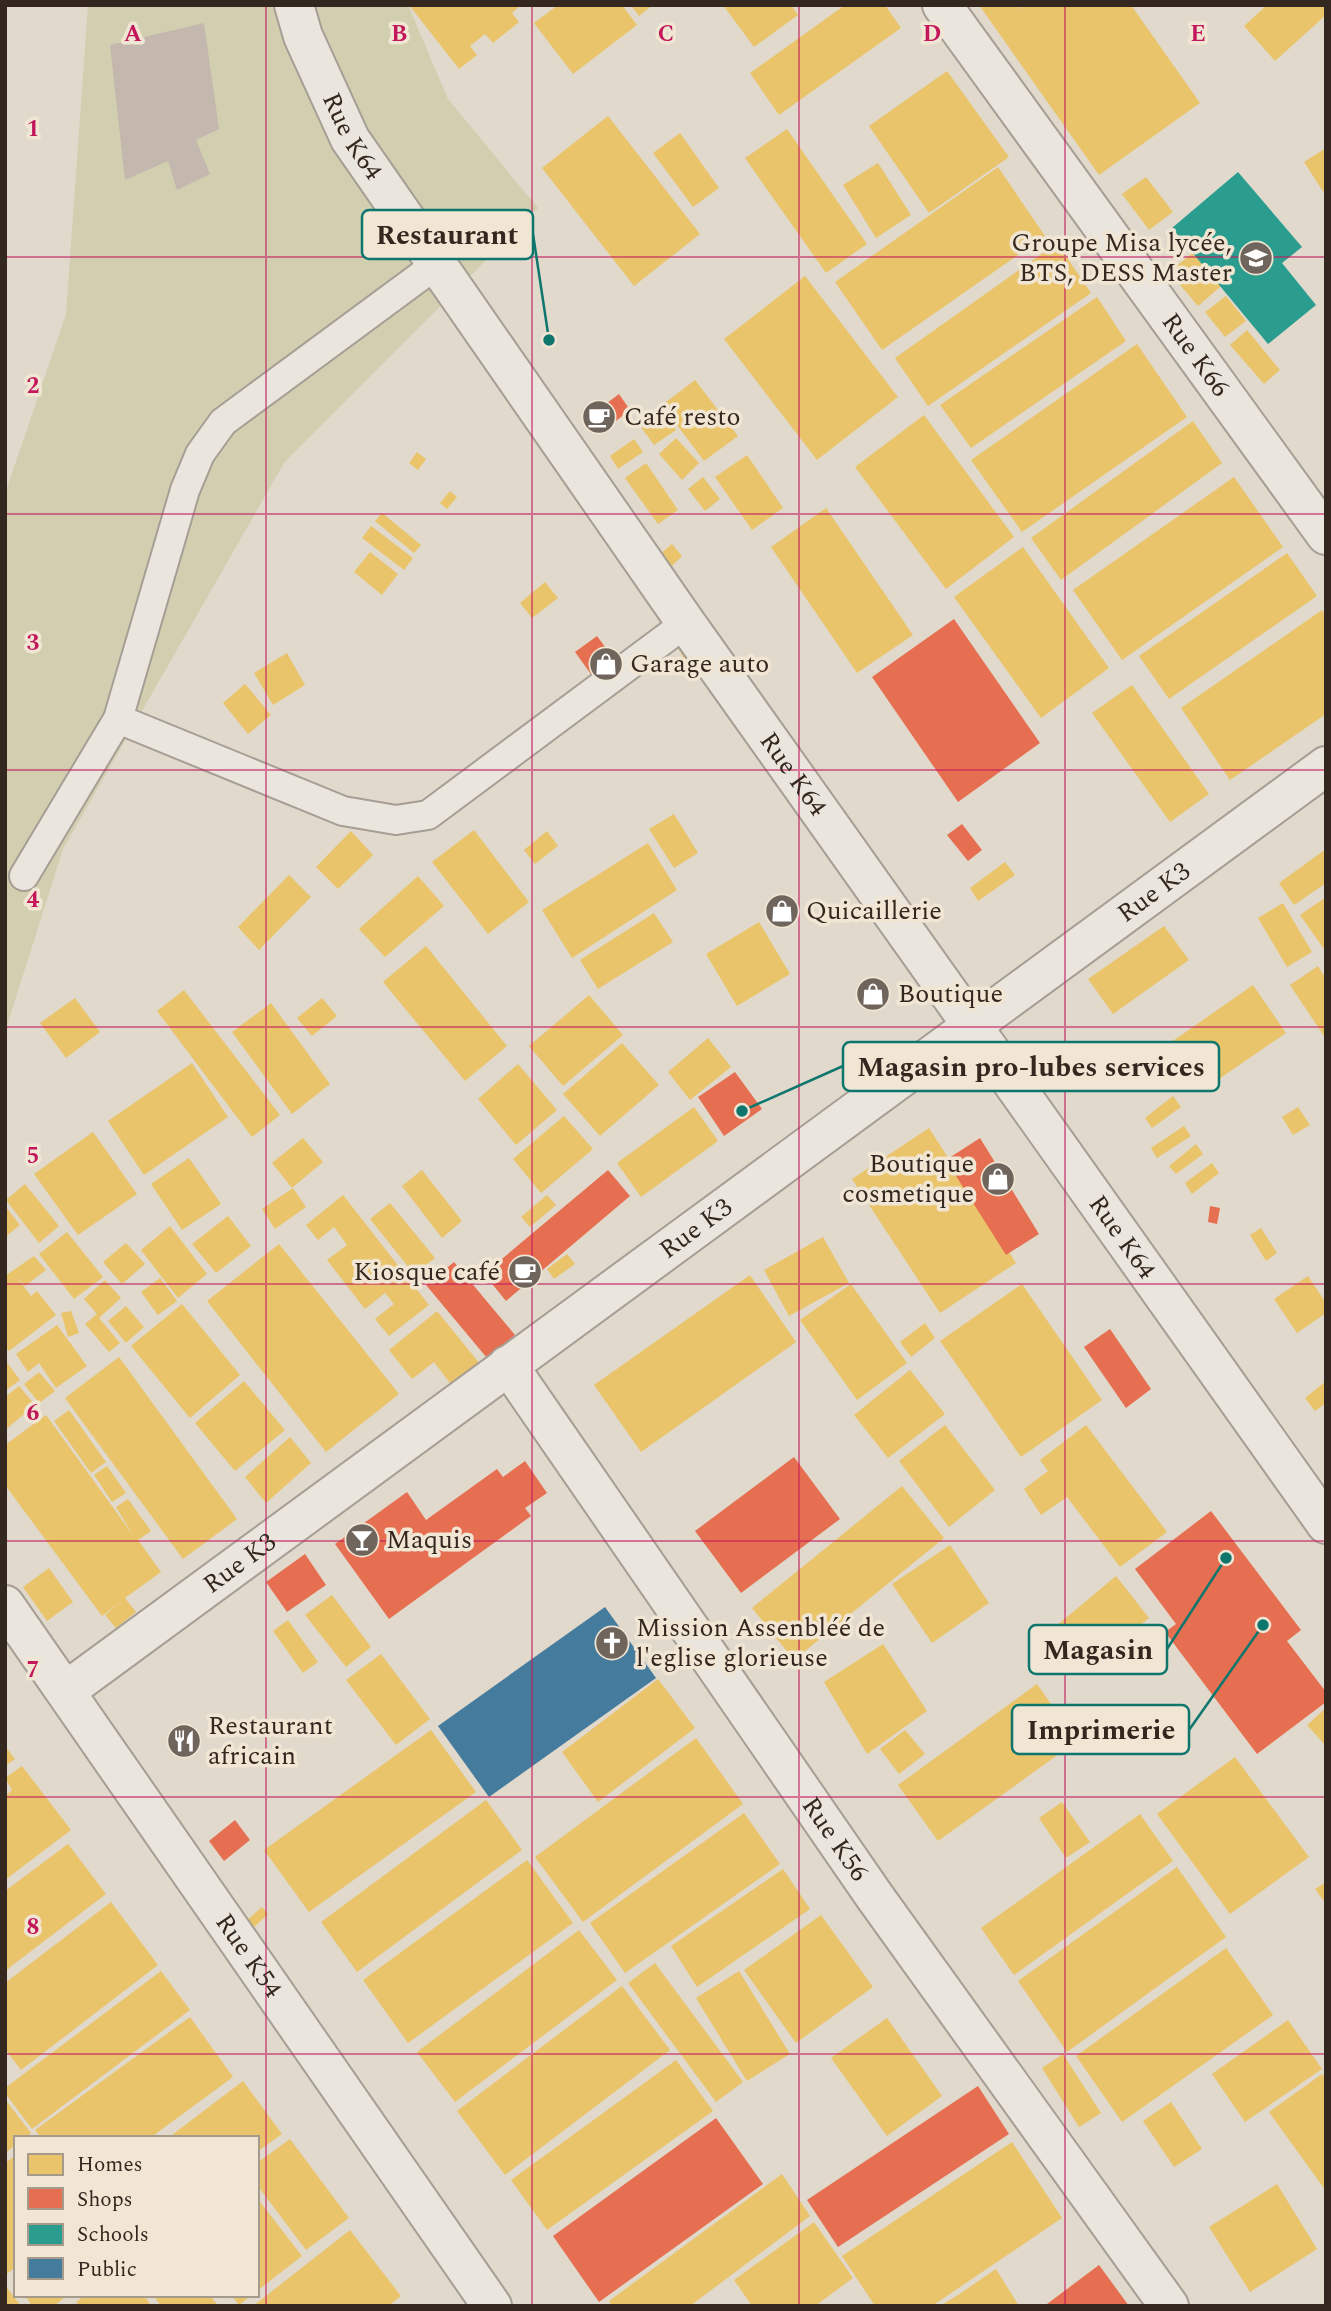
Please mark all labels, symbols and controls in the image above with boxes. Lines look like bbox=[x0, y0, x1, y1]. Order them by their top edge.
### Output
text: A bbox=[124, 17, 142, 52]
text: B bbox=[391, 17, 407, 52]
text: C bbox=[658, 17, 674, 52]
text: D bbox=[923, 17, 941, 52]
text: E bbox=[1190, 17, 1206, 52]
street label: Rue K64 bbox=[311, 86, 393, 188]
text: 1 bbox=[27, 112, 39, 147]
callout: Restaurant bbox=[362, 210, 533, 259]
text: Restaurant bbox=[376, 214, 518, 257]
place label: Groupe Misa lycée, BTS, DESS Master bbox=[1011, 223, 1232, 293]
school or university icon: Groupe Misa lycée, BTS, DESS Master bbox=[1237, 239, 1275, 277]
street label: Rue K66 bbox=[1151, 304, 1240, 405]
text: 2 bbox=[27, 369, 40, 404]
place label: Café resto bbox=[624, 397, 740, 437]
cafe icon: Café resto bbox=[580, 398, 618, 436]
text: 3 bbox=[27, 626, 40, 661]
place label: Garage auto bbox=[630, 644, 769, 684]
shop icon: Garage auto bbox=[587, 645, 625, 683]
street label: Rue K64 bbox=[749, 724, 837, 825]
street label: Rue K3 bbox=[1109, 852, 1199, 933]
text: 4 bbox=[27, 883, 40, 918]
place label: Quicaillerie bbox=[806, 891, 942, 931]
shop icon: Quicaillerie bbox=[763, 892, 801, 930]
place label: Boutique bbox=[898, 974, 1003, 1014]
shop icon: Boutique bbox=[854, 975, 892, 1013]
callout: Magasin pro-lubes services bbox=[843, 1042, 1219, 1091]
text: Magasin pro-lubes services bbox=[857, 1046, 1205, 1089]
text: 5 bbox=[27, 1139, 39, 1174]
place label: Boutique cosmetique bbox=[842, 1144, 974, 1214]
shop icon: Boutique cosmetique bbox=[979, 1160, 1017, 1198]
street label: Rue K64 bbox=[1078, 1187, 1166, 1288]
street label: Rue K3 bbox=[651, 1188, 741, 1269]
place label: Kiosque café bbox=[354, 1252, 500, 1292]
cafe icon: Kiosque café bbox=[506, 1253, 544, 1291]
text: 6 bbox=[27, 1396, 40, 1431]
place label: Maquis bbox=[386, 1520, 472, 1560]
bar icon: Maquis bbox=[343, 1521, 381, 1559]
street label: Rue K3 bbox=[194, 1523, 285, 1604]
place label: Mission Assenbléé de l'eglise glorieuse bbox=[636, 1608, 885, 1678]
church icon: Mission Assenbléé de l'eglise glorieuse bbox=[593, 1624, 631, 1662]
callout: Magasin bbox=[1029, 1625, 1167, 1674]
text: Magasin bbox=[1043, 1629, 1153, 1672]
text: 7 bbox=[27, 1653, 39, 1688]
callout: Imprimerie bbox=[1012, 1705, 1189, 1754]
place label: Restaurant africain bbox=[208, 1706, 333, 1776]
text: Imprimerie bbox=[1027, 1709, 1175, 1752]
restaurant icon: Restaurant africain bbox=[165, 1722, 203, 1760]
street label: Rue K56 bbox=[791, 1788, 879, 1890]
street label: Rue K54 bbox=[205, 1905, 292, 2006]
text: 8 bbox=[27, 1910, 39, 1945]
legend bbox=[14, 2136, 259, 2297]
text: Homes bbox=[77, 2149, 143, 2181]
text: Shops bbox=[77, 2184, 133, 2216]
text: Schools bbox=[77, 2219, 149, 2251]
text: Public bbox=[77, 2254, 137, 2286]

